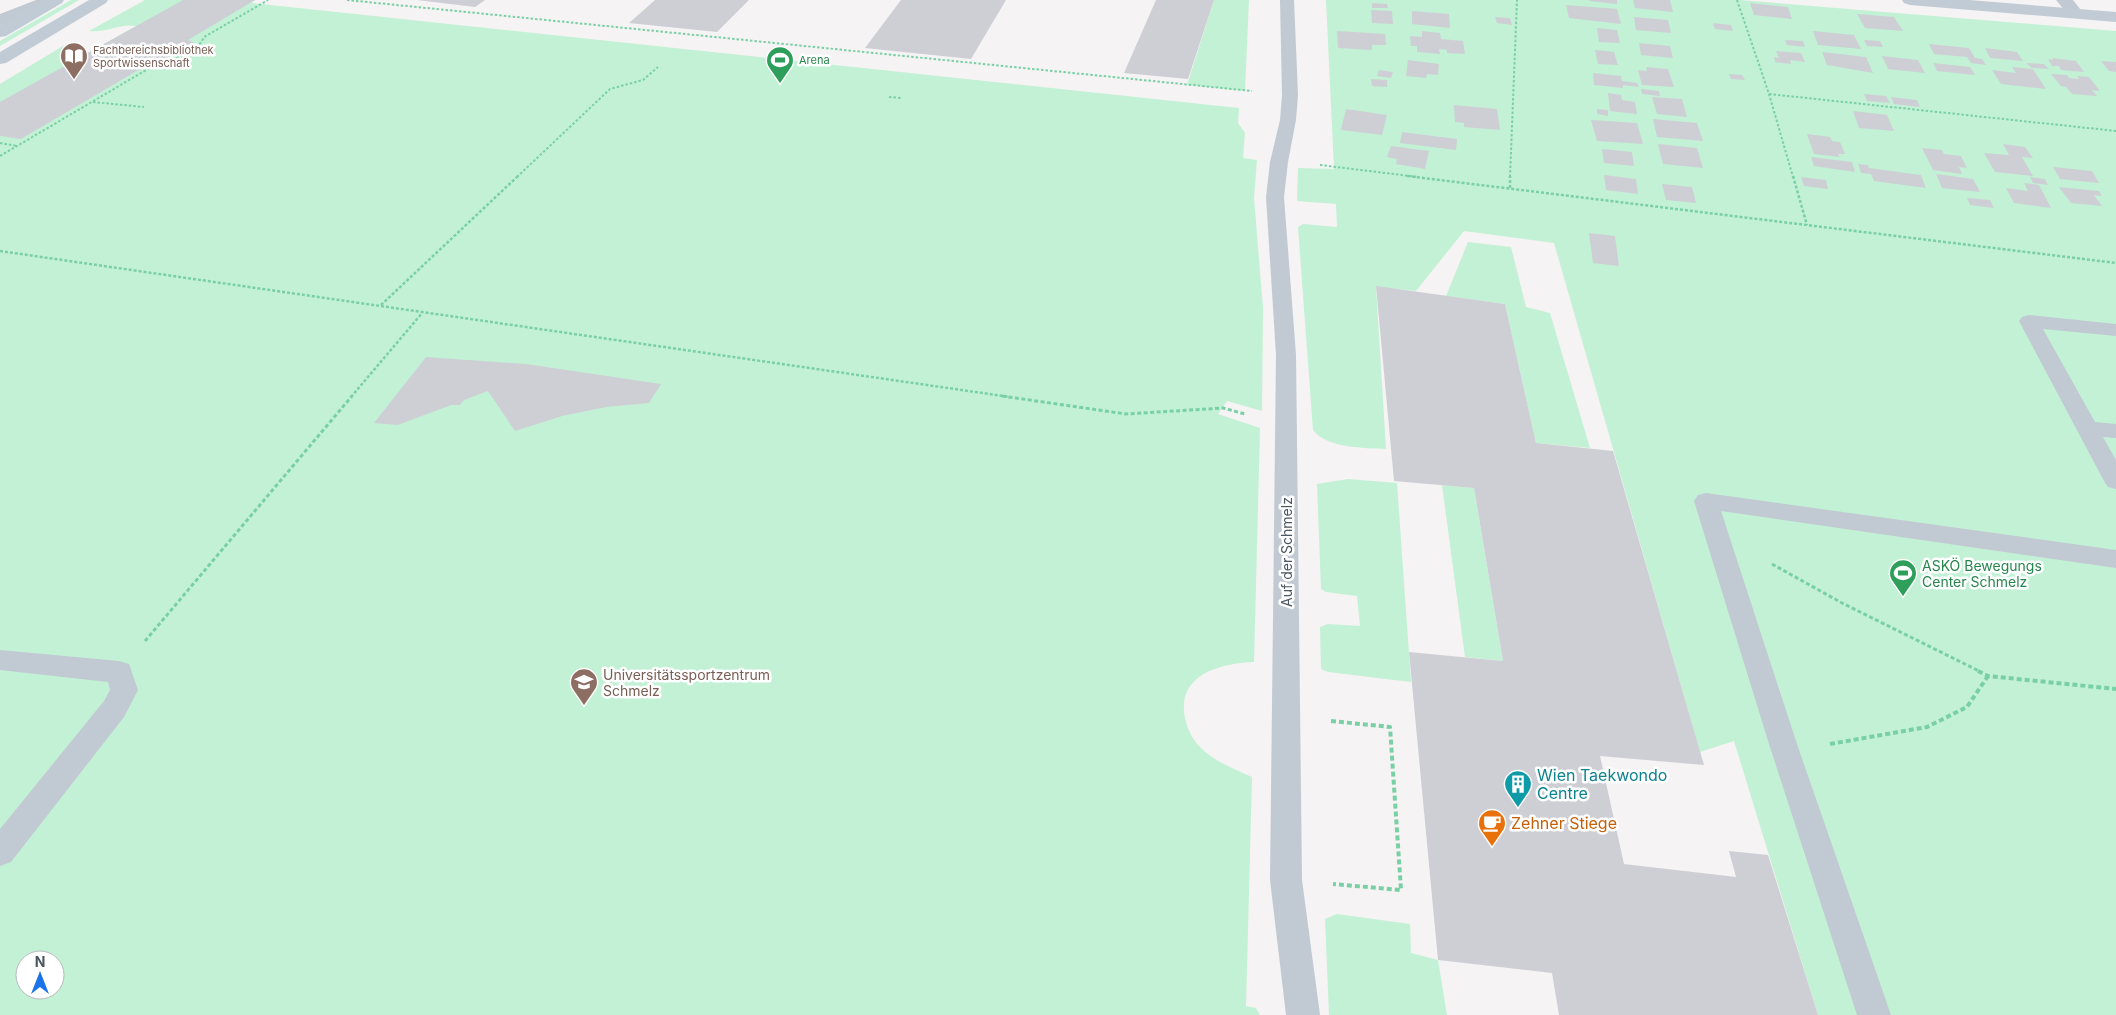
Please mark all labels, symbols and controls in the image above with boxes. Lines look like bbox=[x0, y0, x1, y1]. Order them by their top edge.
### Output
library icon: Fachbereichsbibliothek Sportwissenschaft bbox=[59, 41, 89, 80]
place label: Fachbereichsbibliothek Sportwissenschaft bbox=[93, 43, 214, 70]
sports icon: Arena bbox=[765, 45, 795, 84]
place label: Arena bbox=[799, 53, 830, 67]
street label: Auf der Schmelz bbox=[1278, 497, 1295, 607]
place label: ASKÖ Bewegungs Center Schmelz bbox=[1922, 557, 2042, 590]
sports icon: ASKÖ Bewegungs Center Schmelz bbox=[1888, 558, 1918, 597]
place label: Universitätssportzentrum Schmelz bbox=[603, 666, 770, 699]
school or university icon: Universitätssportzentrum Schmelz bbox=[569, 667, 599, 706]
place label: Wien Taekwondo Centre bbox=[1537, 765, 1667, 803]
building icon: Wien Taekwondo Centre bbox=[1503, 769, 1533, 808]
cafe icon: Zehner Stiege bbox=[1477, 808, 1507, 847]
place label: Zehner Stiege bbox=[1511, 813, 1617, 833]
north arrow bbox=[15, 950, 65, 1000]
text: N bbox=[35, 953, 45, 970]

